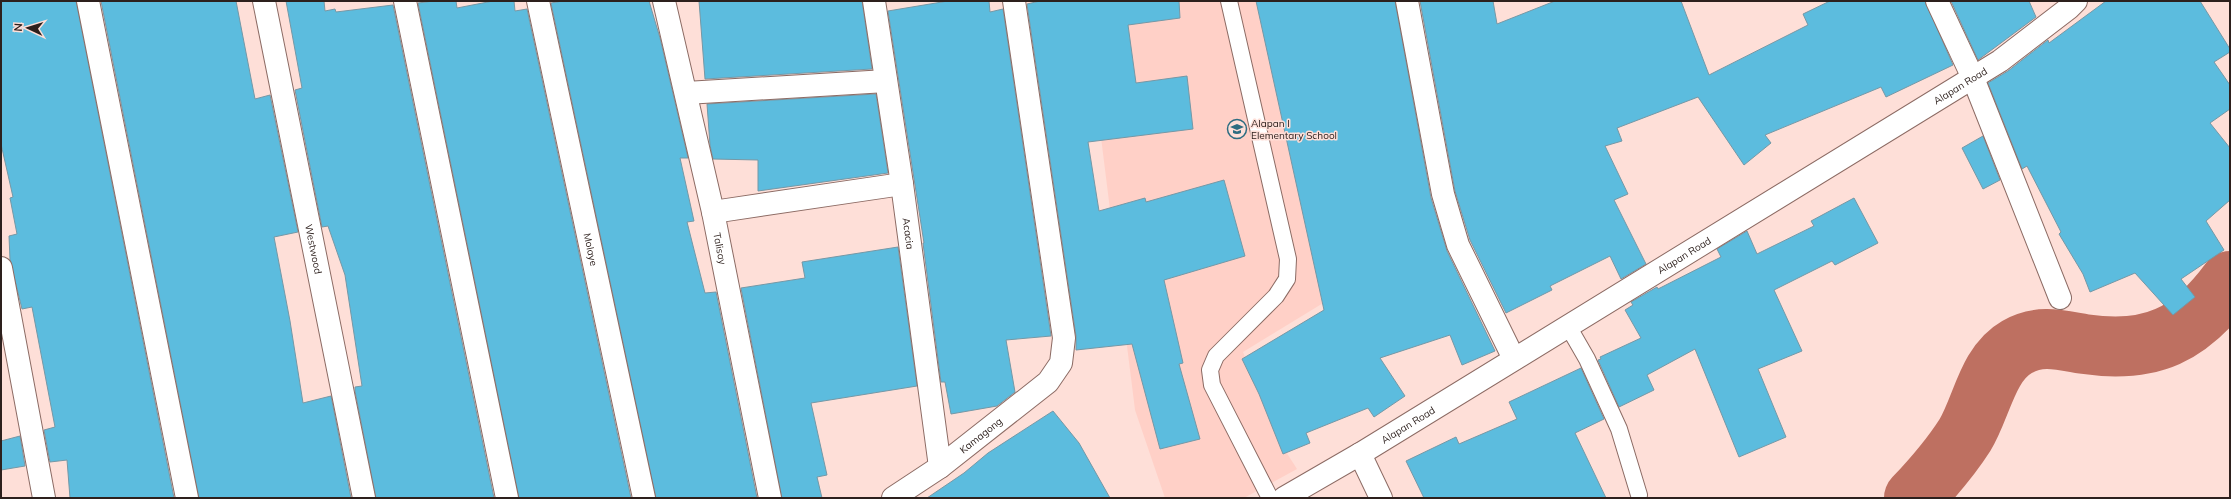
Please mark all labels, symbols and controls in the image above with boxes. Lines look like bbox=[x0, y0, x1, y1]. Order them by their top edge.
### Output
north arrow bbox=[8, 8, 48, 48]
text: N bbox=[11, 23, 25, 32]
street label: Alapan Road bbox=[1931, 64, 1989, 107]
place label: Alapan I Elementary School bbox=[1251, 117, 1337, 142]
school or university icon: Alapan I Elementary School bbox=[1226, 118, 1248, 140]
street label: Acacia bbox=[900, 217, 917, 250]
street label: Westwood bbox=[303, 223, 325, 275]
street label: Molaye bbox=[581, 232, 601, 267]
street label: Talisay bbox=[711, 232, 730, 266]
street label: Alapan Road bbox=[1655, 234, 1713, 277]
street label: Alapan Road bbox=[1379, 403, 1437, 446]
street label: Kamagong bbox=[957, 414, 1005, 456]

